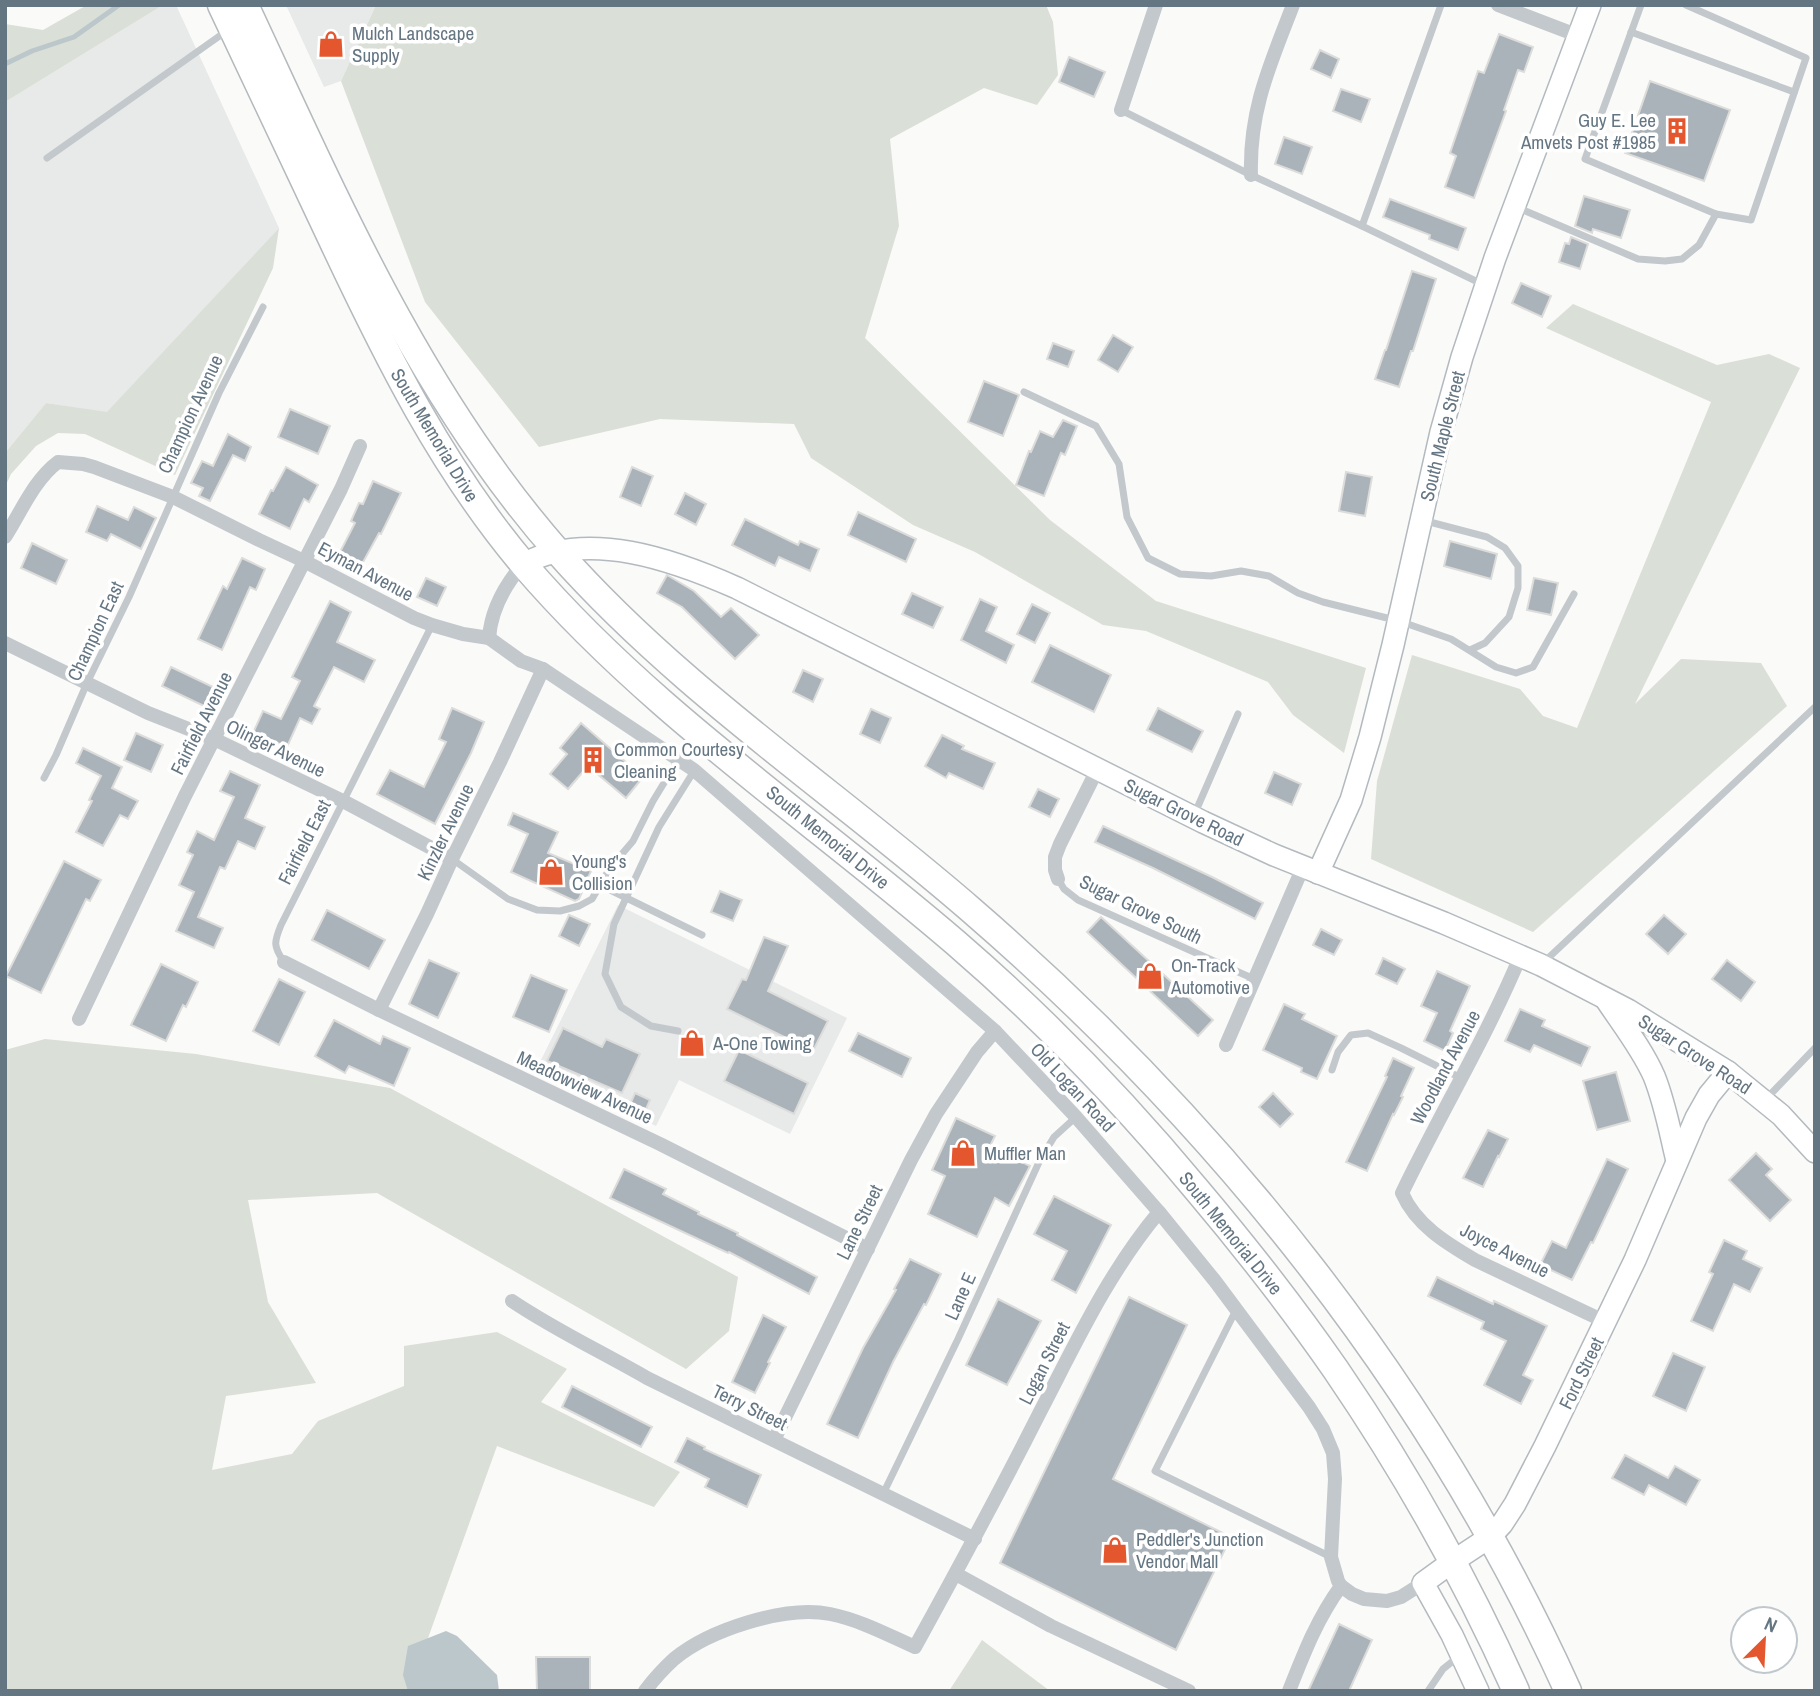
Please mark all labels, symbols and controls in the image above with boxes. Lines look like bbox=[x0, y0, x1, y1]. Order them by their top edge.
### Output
place label: Mulch Landscape Supply bbox=[352, 20, 474, 68]
shop icon: Mulch Landscape Supply bbox=[316, 29, 346, 59]
place label: Guy E. Lee Amvets Post #1985 bbox=[1520, 107, 1656, 155]
building icon: Guy E. Lee Amvets Post #1985 bbox=[1662, 116, 1692, 146]
street label: Champion Avenue bbox=[151, 351, 229, 477]
street label: South Memorial Drive bbox=[385, 363, 485, 507]
street label: South Maple Street bbox=[1413, 368, 1471, 504]
street label: Eyman Avenue bbox=[314, 535, 418, 607]
street label: Champion East bbox=[61, 576, 130, 685]
street label: Fairfield Avenue bbox=[164, 667, 238, 779]
street label: Olinger Avenue bbox=[222, 713, 330, 783]
place label: Common Courtesy Cleaning bbox=[614, 736, 744, 784]
building icon: Common Courtesy Cleaning bbox=[578, 745, 608, 775]
street label: Sugar Grove Road bbox=[1120, 772, 1248, 852]
street label: Kinzler Avenue bbox=[410, 779, 480, 885]
street label: South Memorial Drive bbox=[761, 779, 895, 895]
street label: Fairfield East bbox=[272, 795, 337, 889]
place label: Young's Collision bbox=[572, 848, 633, 896]
shop icon: Young's Collision bbox=[536, 857, 566, 887]
street label: Sugar Grove South bbox=[1075, 868, 1207, 950]
place label: On-Track Automotive bbox=[1170, 952, 1250, 1000]
shop icon: On-Track Automotive bbox=[1135, 961, 1165, 991]
street label: Woodland Avenue bbox=[1404, 1005, 1486, 1129]
street label: Sugar Grove Road bbox=[1633, 1008, 1757, 1100]
shop icon: A-One Towing bbox=[677, 1028, 707, 1058]
place label: A-One Towing bbox=[712, 1030, 812, 1056]
street label: Old Logan Road bbox=[1025, 1037, 1121, 1137]
street label: Meadowview Avenue bbox=[513, 1044, 657, 1130]
shop icon: Muffler Man bbox=[948, 1138, 978, 1168]
place label: Muffler Man bbox=[984, 1140, 1066, 1166]
street label: South Memorial Drive bbox=[1173, 1166, 1289, 1300]
street label: Lane Street bbox=[830, 1179, 889, 1264]
street label: Joyce Avenue bbox=[1456, 1216, 1554, 1284]
street label: Lane E bbox=[938, 1268, 982, 1324]
street label: Logan Street bbox=[1012, 1317, 1076, 1409]
street label: Ford Street bbox=[1552, 1332, 1610, 1413]
street label: Terry Street bbox=[708, 1378, 792, 1437]
place label: Peddler's Junction Vendor Mall bbox=[1136, 1526, 1264, 1574]
shop icon: Peddler's Junction Vendor Mall bbox=[1100, 1535, 1130, 1565]
north arrow bbox=[1729, 1605, 1799, 1675]
text: N bbox=[1760, 1610, 1781, 1639]

